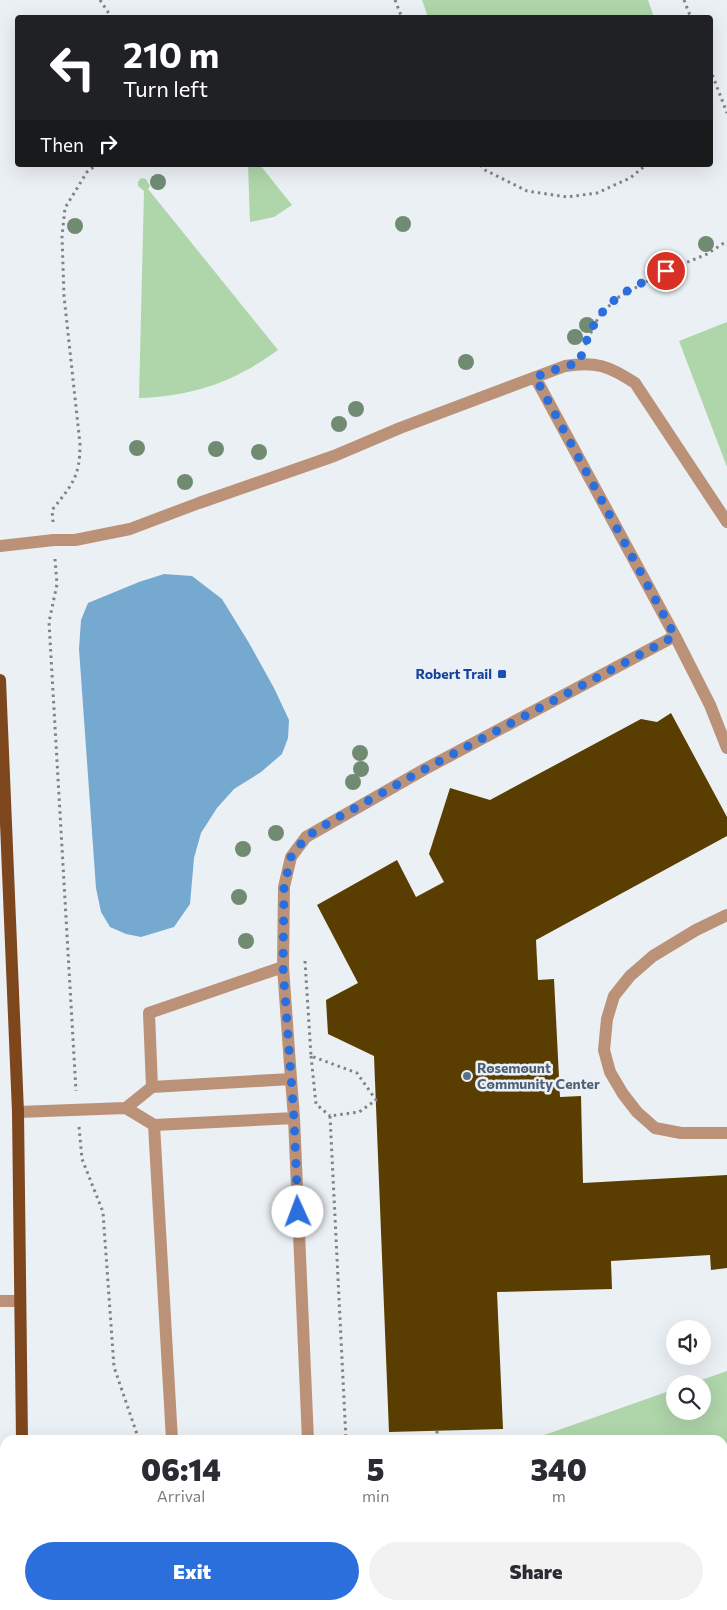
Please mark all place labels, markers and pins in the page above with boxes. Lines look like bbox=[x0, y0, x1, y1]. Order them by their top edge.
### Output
pin bbox=[645, 250, 687, 292]
place label: Robert Trail bbox=[416, 665, 492, 682]
marker: Robert Trail bbox=[496, 668, 508, 680]
place label: Rosemount Community Center bbox=[477, 1059, 600, 1092]
marker: Rosemount Community Center bbox=[461, 1070, 473, 1082]

